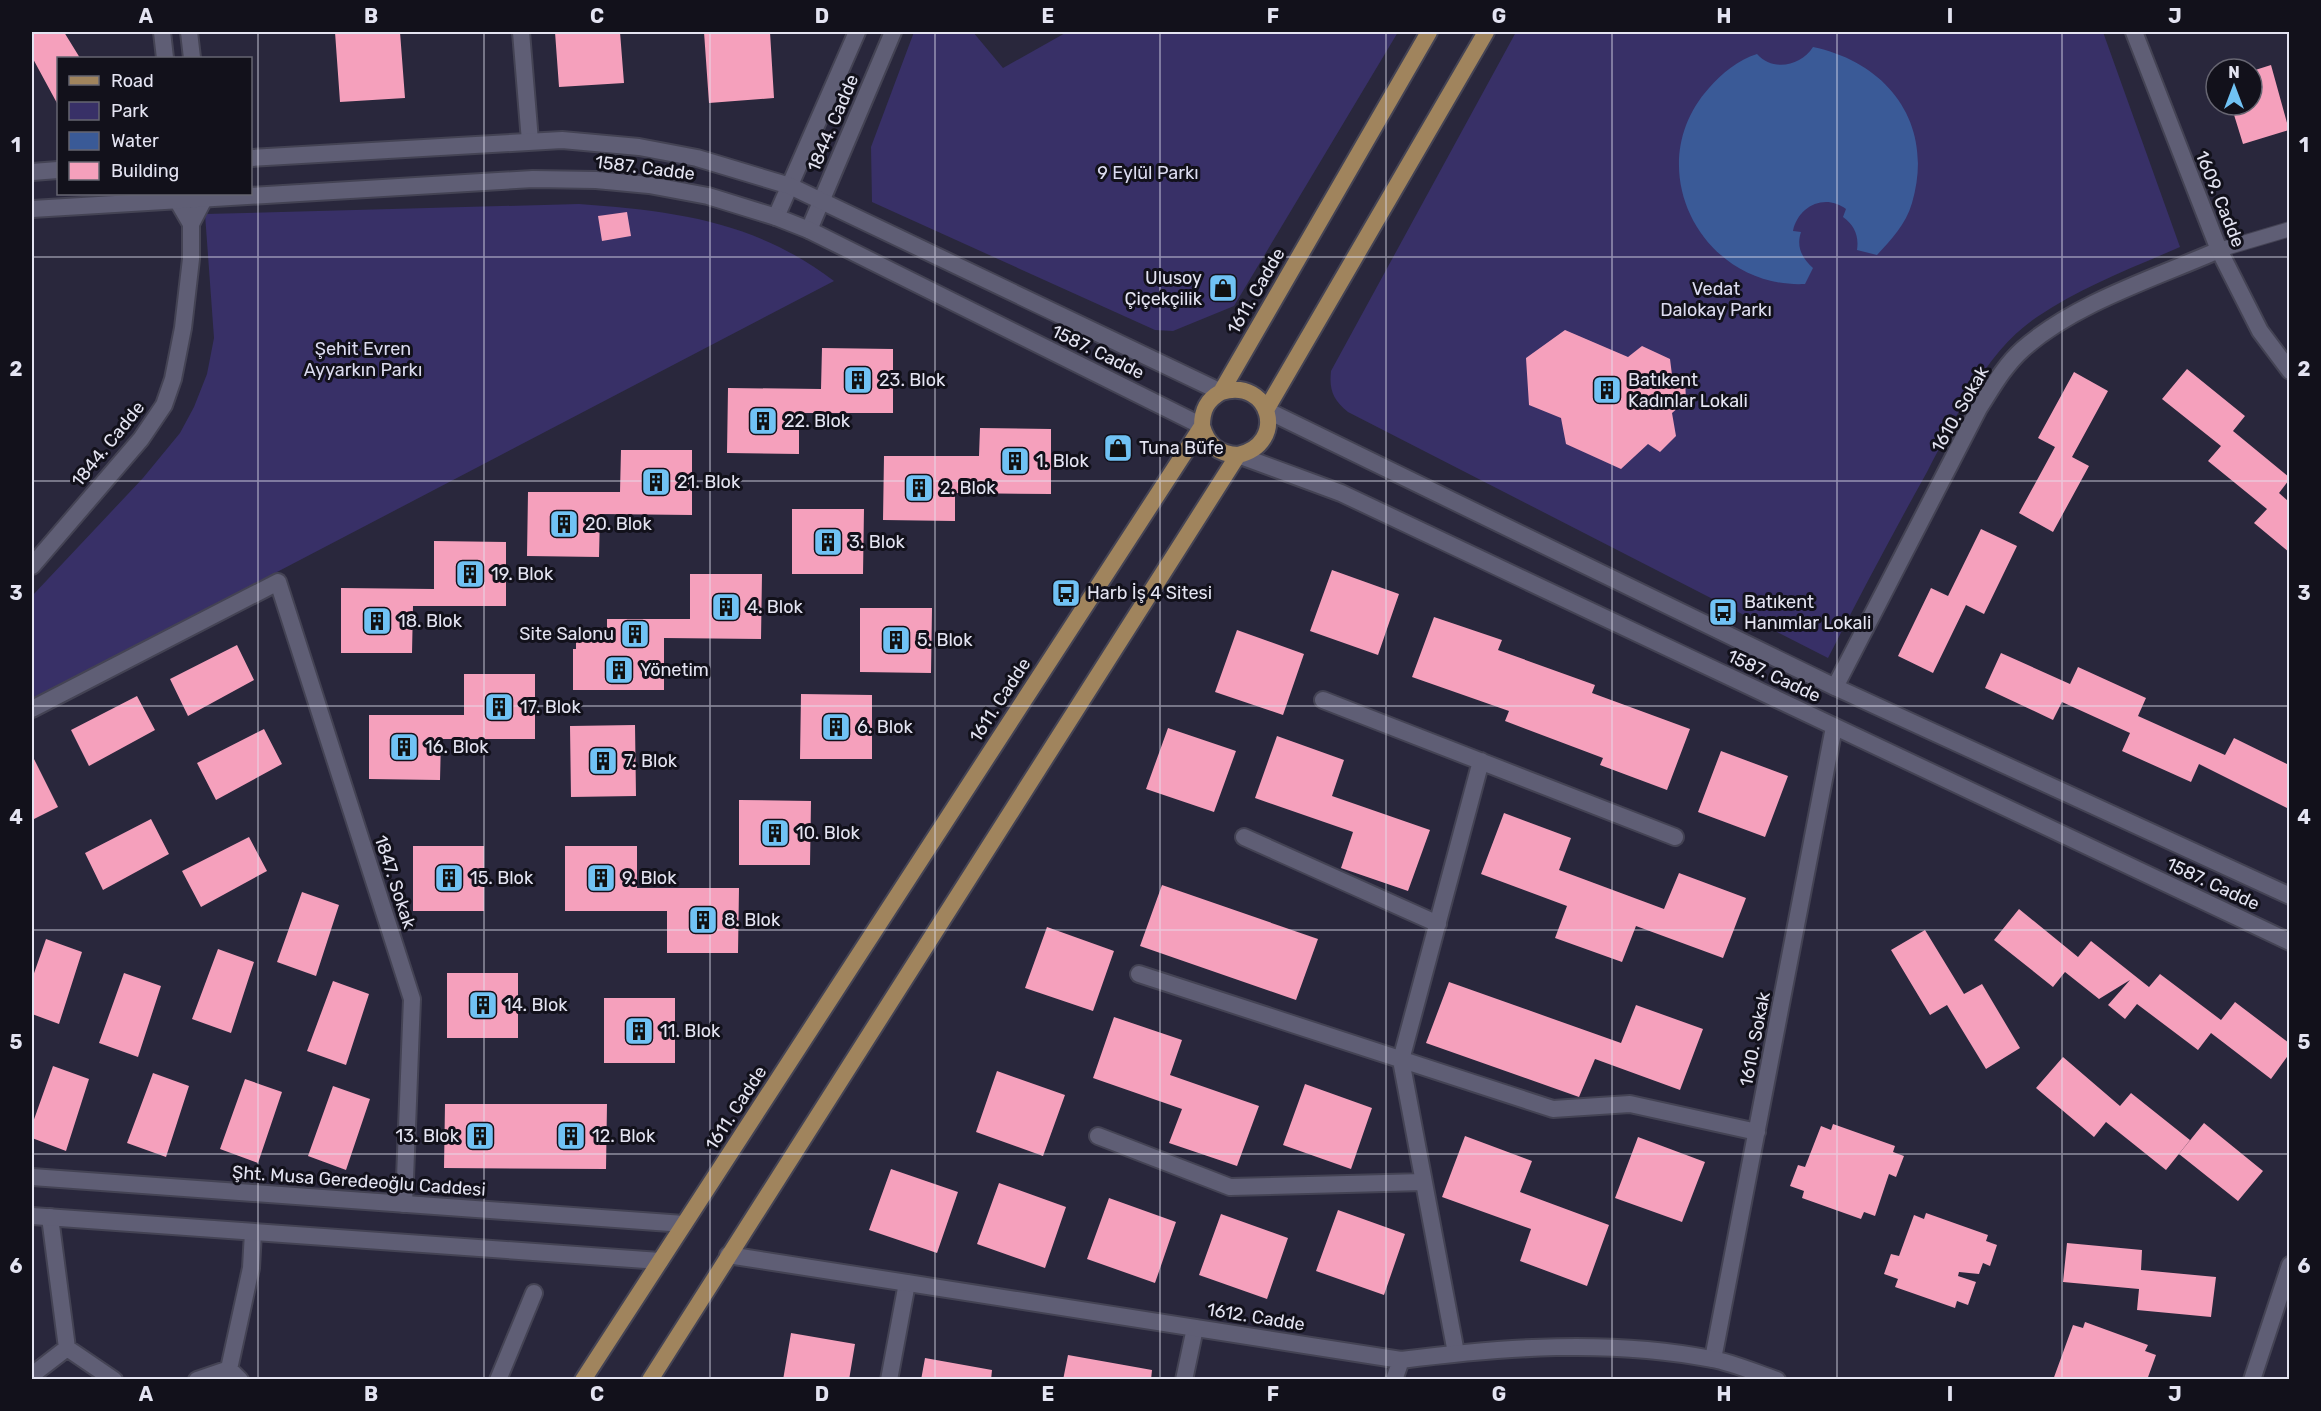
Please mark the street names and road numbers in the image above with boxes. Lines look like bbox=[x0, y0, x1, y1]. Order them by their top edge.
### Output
street label: 1844. Cadde bbox=[803, 71, 863, 175]
street label: 1609. Cadde bbox=[2191, 148, 2249, 250]
street label: 1587. Cadde bbox=[594, 151, 696, 185]
street label: 1611. Cadde bbox=[1222, 244, 1290, 338]
street label: 1587. Cadde bbox=[1048, 320, 1148, 384]
street label: 1610. Sokak bbox=[1927, 361, 1994, 456]
street label: 1844. Cadde bbox=[67, 397, 149, 491]
street label: 1587. Cadde bbox=[1724, 645, 1824, 707]
street label: 1611. Cadde bbox=[965, 654, 1035, 746]
street label: 1847. Sokak bbox=[370, 833, 421, 932]
street label: 1587. Cadde bbox=[2163, 853, 2263, 915]
street label: 1610. Sokak bbox=[1735, 989, 1775, 1088]
street label: 1611. Cadde bbox=[701, 1062, 771, 1154]
street label: Şht. Musa Geredeoğlu Caddesi bbox=[231, 1161, 487, 1201]
street label: 1612. Cadde bbox=[1205, 1298, 1307, 1336]

